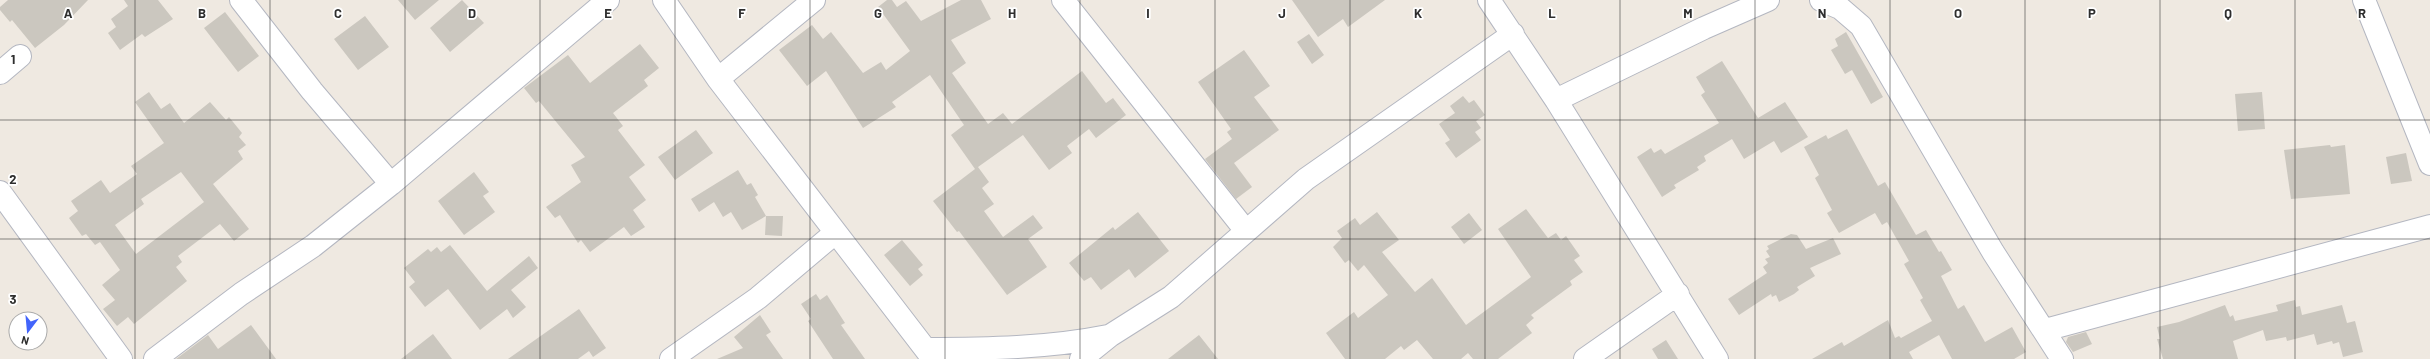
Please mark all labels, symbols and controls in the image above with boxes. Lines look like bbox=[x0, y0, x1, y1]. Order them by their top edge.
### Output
text: A bbox=[64, 5, 73, 21]
text: B bbox=[198, 5, 206, 21]
text: C bbox=[334, 5, 342, 21]
text: D bbox=[468, 5, 476, 21]
text: E bbox=[604, 5, 612, 21]
text: F bbox=[738, 5, 746, 21]
text: G bbox=[874, 5, 882, 21]
text: H bbox=[1008, 5, 1016, 21]
text: I bbox=[1146, 5, 1150, 21]
text: J bbox=[1278, 5, 1286, 21]
text: K bbox=[1414, 5, 1422, 21]
text: L bbox=[1548, 5, 1556, 21]
text: M bbox=[1683, 5, 1693, 21]
text: N bbox=[1818, 5, 1826, 21]
text: O bbox=[1954, 5, 1962, 21]
text: P bbox=[2088, 5, 2096, 21]
text: Q bbox=[2224, 5, 2232, 21]
text: R bbox=[2358, 5, 2366, 21]
text: 1 bbox=[11, 51, 15, 67]
text: 2 bbox=[9, 171, 17, 187]
text: 3 bbox=[9, 291, 17, 307]
north arrow bbox=[8, 311, 48, 351]
text: N bbox=[20, 334, 30, 348]

